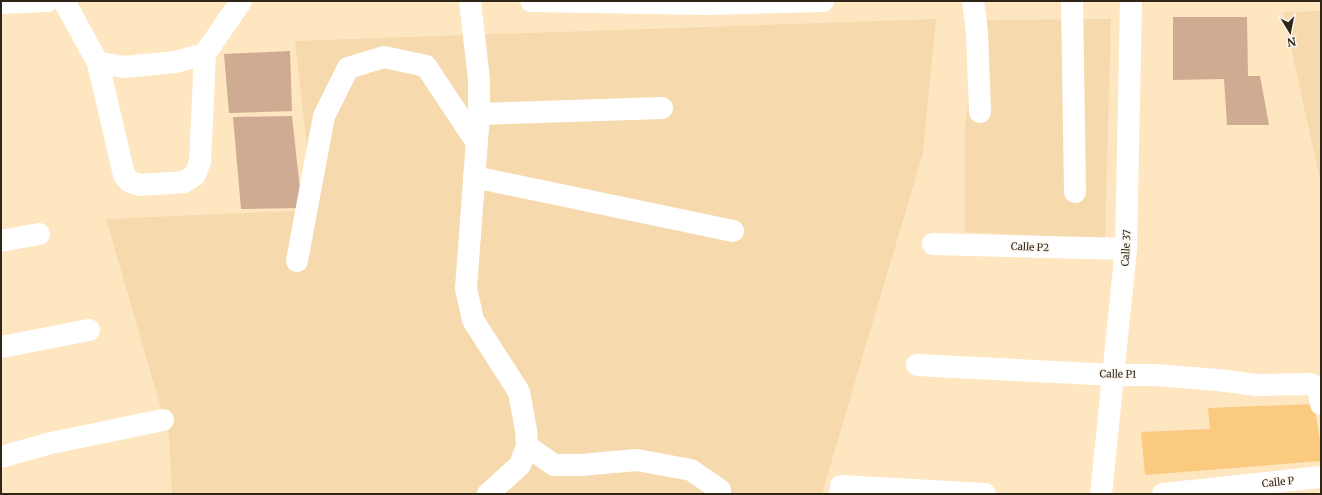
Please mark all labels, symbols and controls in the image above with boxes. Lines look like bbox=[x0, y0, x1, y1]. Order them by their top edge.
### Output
north arrow bbox=[1270, 12, 1310, 52]
text: N bbox=[1286, 34, 1297, 50]
street label: Calle 37 bbox=[1119, 229, 1133, 267]
street label: Calle P2 bbox=[1011, 240, 1049, 254]
street label: Calle P1 bbox=[1100, 367, 1137, 381]
street label: Calle P bbox=[1261, 474, 1295, 490]

